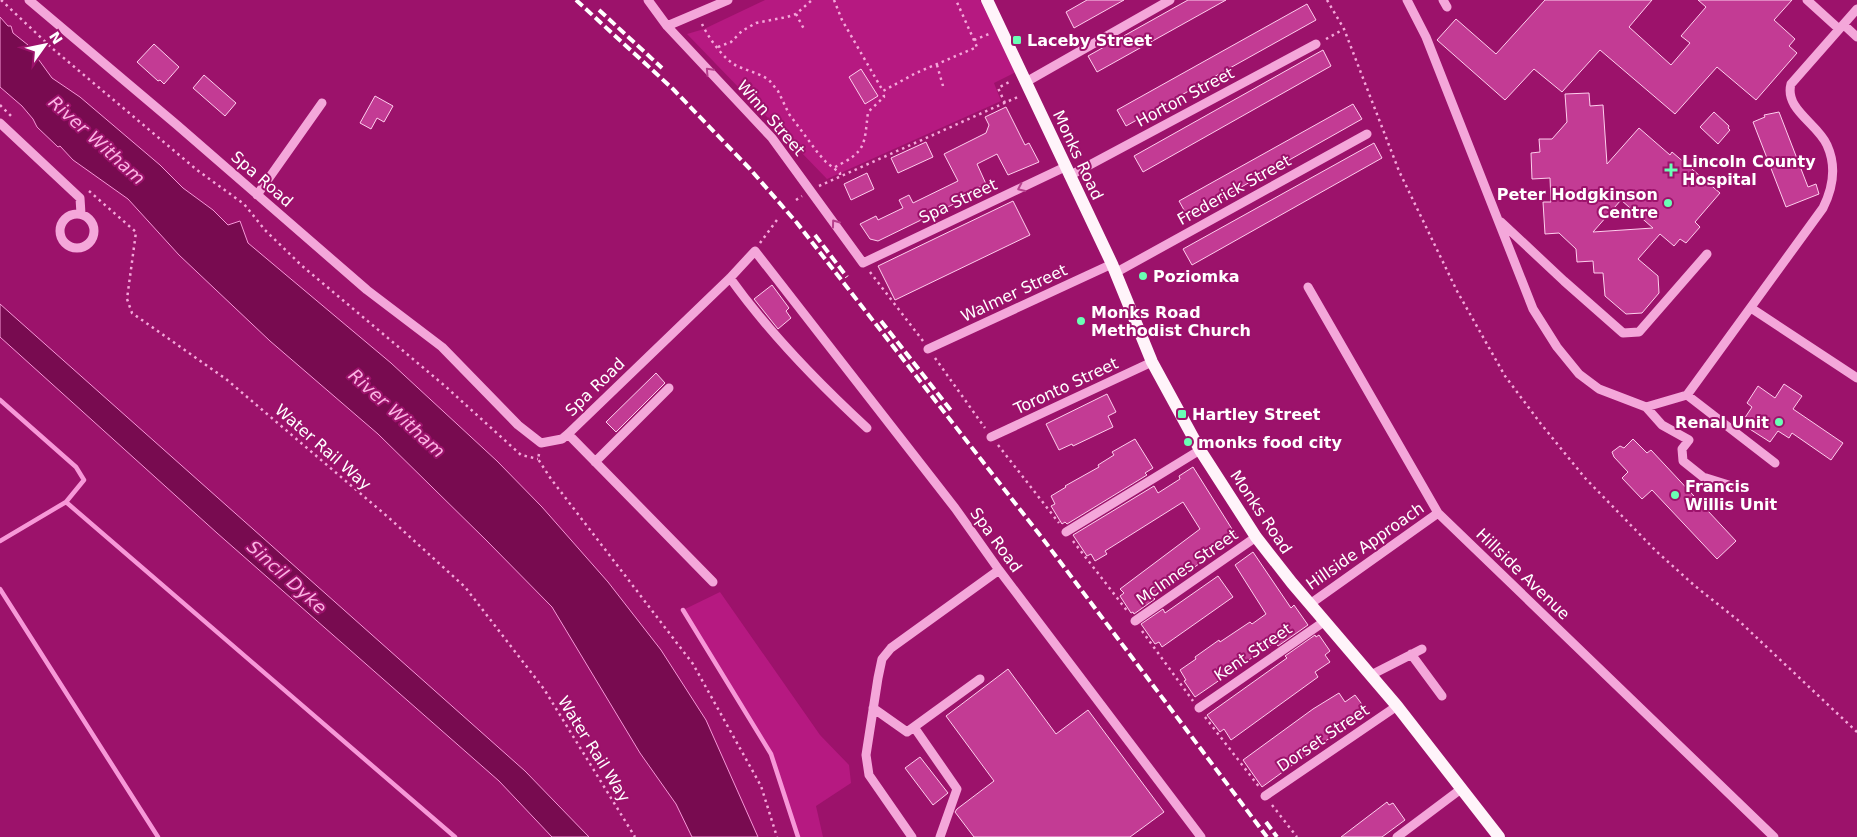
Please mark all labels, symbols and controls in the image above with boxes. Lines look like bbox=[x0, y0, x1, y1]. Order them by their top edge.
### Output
north arrow bbox=[20, 20, 70, 70]
text: N bbox=[46, 29, 66, 47]
place label: Laceby Street bbox=[1027, 31, 1153, 50]
marker: Laceby Street bbox=[1011, 34, 1023, 46]
street label: Horton Street bbox=[1133, 63, 1237, 131]
one-way arrow bbox=[706, 68, 715, 77]
street label: Winn Street bbox=[733, 76, 809, 160]
water label: River Witham bbox=[45, 91, 149, 189]
street label: Monks Road bbox=[1049, 107, 1107, 203]
street label: Spa Road bbox=[227, 147, 297, 211]
street label: Frederick Street bbox=[1174, 151, 1294, 229]
place label: Lincoln County Hospital bbox=[1682, 152, 1816, 189]
marker: Lincoln County Hospital bbox=[1664, 163, 1678, 177]
street label: Spa Street bbox=[916, 175, 1000, 227]
one-way arrow bbox=[1017, 182, 1026, 192]
place label: Peter Hodgkinson Centre bbox=[1497, 185, 1658, 222]
marker: Peter Hodgkinson Centre bbox=[1662, 197, 1674, 209]
one-way arrow bbox=[832, 219, 841, 229]
street label: Walmer Street bbox=[958, 260, 1070, 326]
place label: Poziomka bbox=[1153, 267, 1240, 286]
marker: Poziomka bbox=[1137, 270, 1149, 282]
place label: Monks Road Methodist Church bbox=[1091, 303, 1251, 340]
marker: Monks Road Methodist Church bbox=[1075, 315, 1087, 327]
street label: Spa Road bbox=[561, 354, 629, 420]
street label: Toronto Street bbox=[1010, 354, 1121, 419]
water label: River Witham bbox=[345, 364, 449, 462]
street label: Water Rail Way bbox=[271, 400, 375, 494]
place label: Hartley Street bbox=[1192, 405, 1321, 424]
marker: Hartley Street bbox=[1176, 408, 1188, 420]
place label: Renal Unit bbox=[1675, 413, 1769, 432]
marker: Renal Unit bbox=[1773, 416, 1785, 428]
place label: monks food city bbox=[1198, 433, 1342, 452]
marker: monks food city bbox=[1182, 436, 1194, 448]
street label: Monks Road bbox=[1226, 467, 1296, 557]
place label: Francis Willis Unit bbox=[1685, 477, 1778, 514]
marker: Francis Willis Unit bbox=[1669, 489, 1681, 501]
street label: Hillside Approach bbox=[1303, 498, 1427, 594]
street label: Spa Road bbox=[966, 504, 1026, 576]
street label: McInnes Street bbox=[1133, 525, 1241, 609]
street label: Hillside Avenue bbox=[1472, 525, 1574, 623]
water label: Sincil Dyke bbox=[243, 536, 331, 618]
street label: Kent Street bbox=[1211, 619, 1295, 685]
street label: Water Rail Way bbox=[554, 693, 634, 805]
street label: Dorset Street bbox=[1273, 700, 1373, 776]

